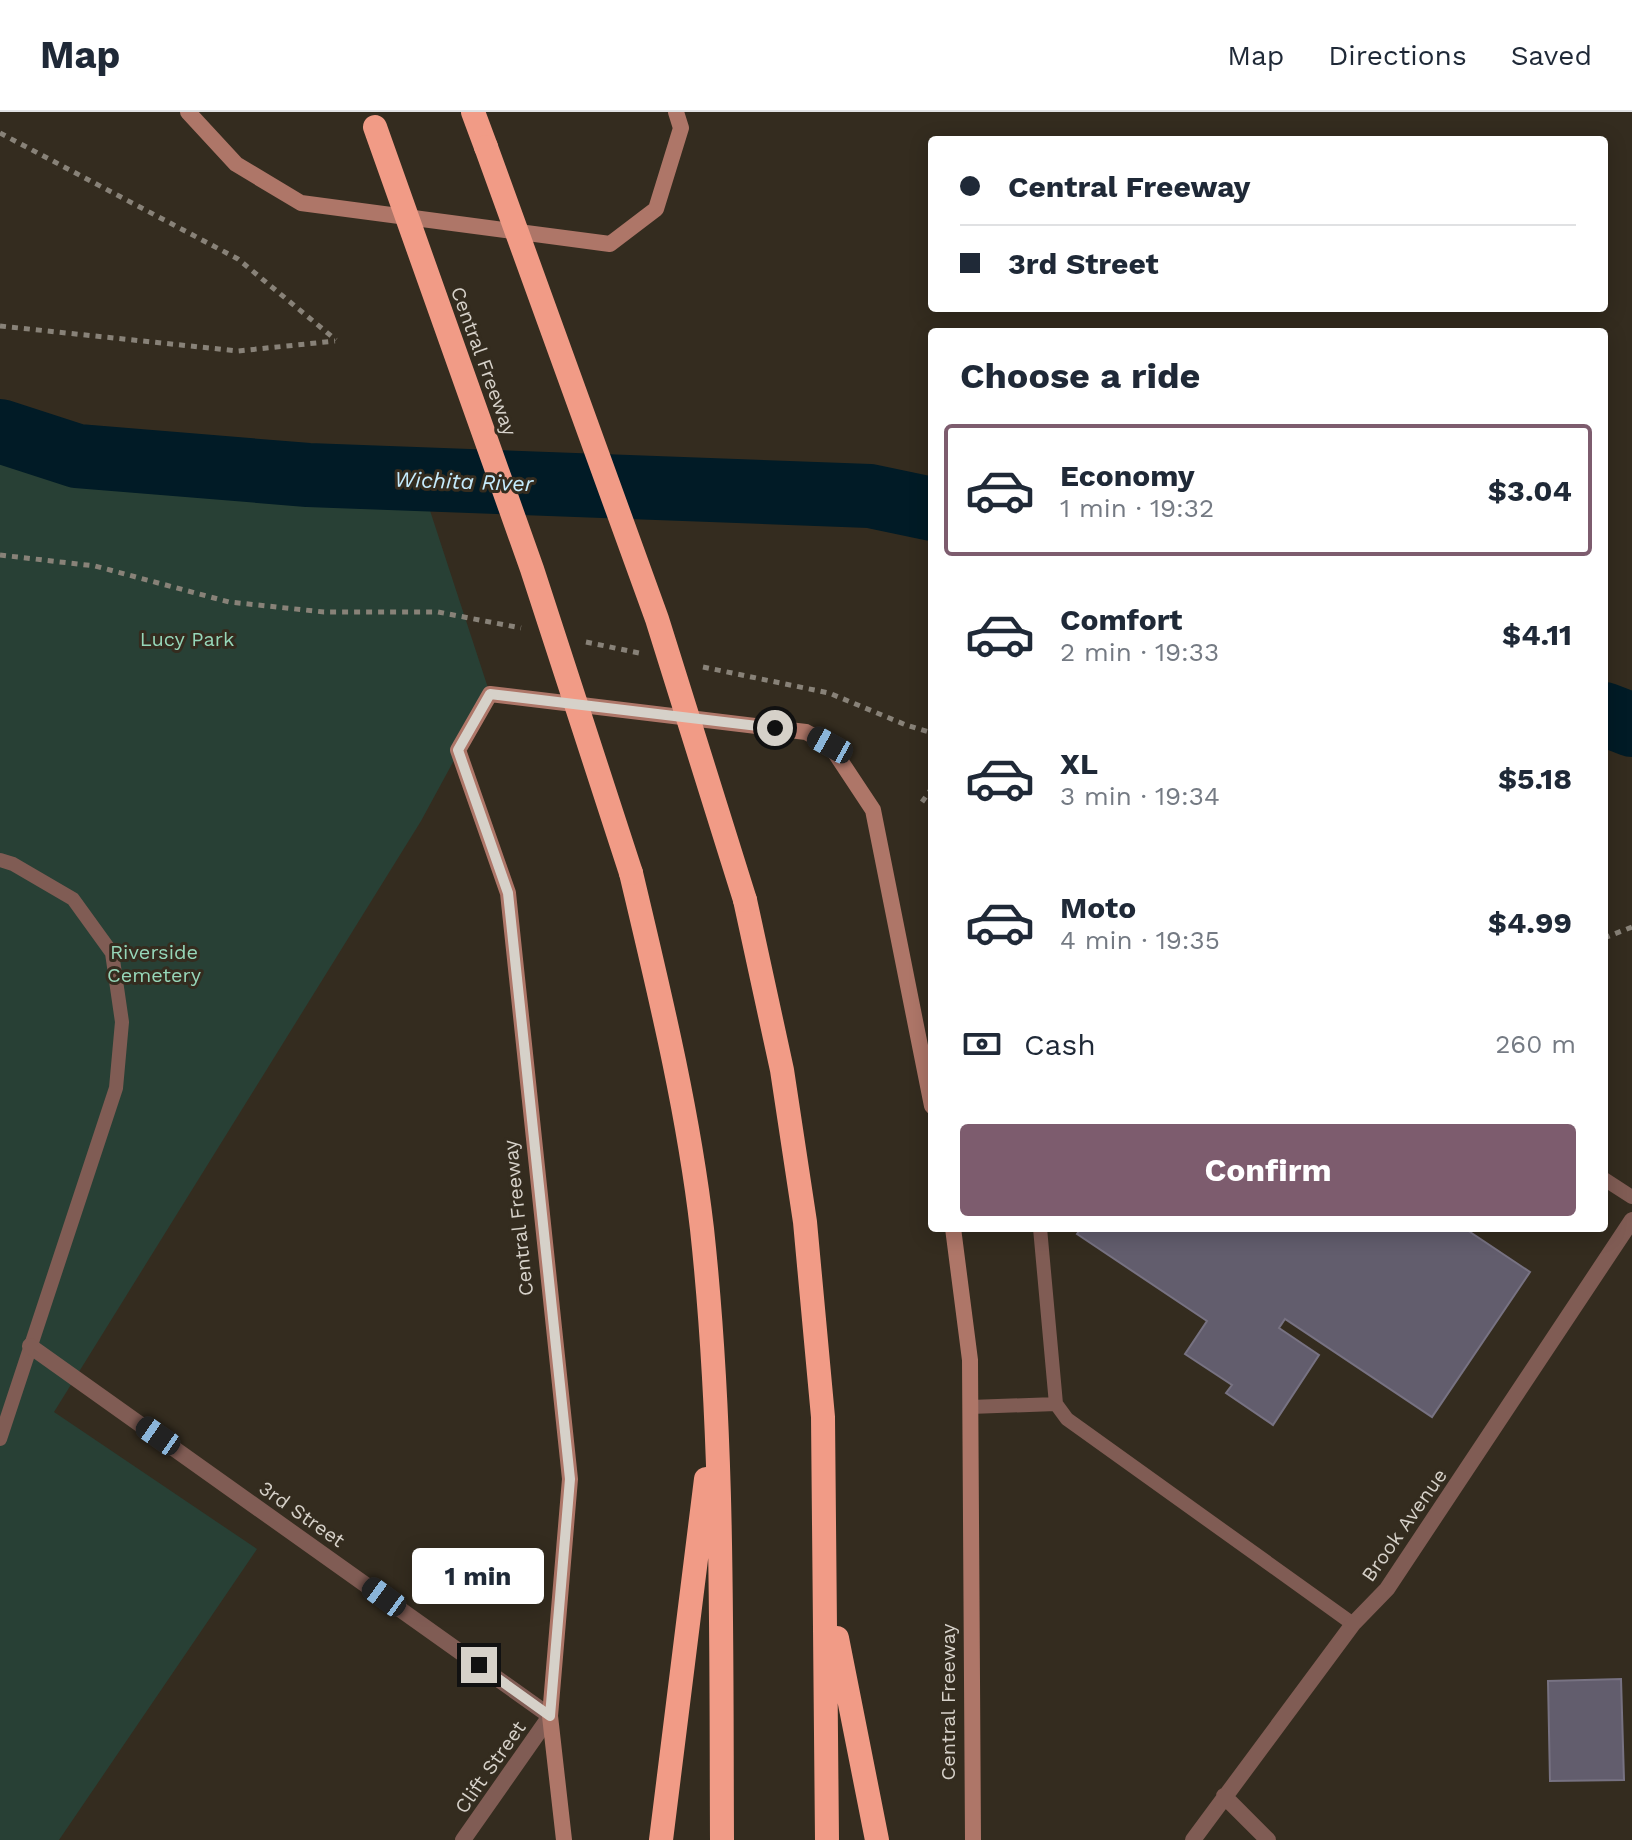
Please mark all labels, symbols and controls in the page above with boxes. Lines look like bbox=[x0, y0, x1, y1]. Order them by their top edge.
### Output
text: Map bbox=[40, 33, 120, 77]
text: Map bbox=[1227, 39, 1284, 72]
text: Directions bbox=[1328, 39, 1467, 72]
text: Saved bbox=[1511, 39, 1592, 72]
text: Central Freeway bbox=[1008, 169, 1251, 204]
text: 3rd Street bbox=[1008, 246, 1159, 281]
street label: Central Freeway bbox=[446, 283, 522, 439]
text: Choose a ride bbox=[960, 355, 1200, 397]
icon: car bbox=[964, 454, 1036, 526]
text: Economy bbox=[1060, 458, 1195, 493]
water label: Wichita River bbox=[394, 467, 535, 496]
text: $3.04 bbox=[1488, 473, 1572, 508]
text: 1 min · 19:32 bbox=[1060, 493, 1214, 523]
icon: car bbox=[964, 598, 1036, 670]
text: Comfort bbox=[1060, 602, 1182, 637]
text: $4.11 bbox=[1502, 617, 1572, 652]
park label: Lucy Park bbox=[140, 627, 234, 651]
text: 2 min · 19:33 bbox=[1060, 637, 1219, 667]
route start bbox=[757, 710, 793, 746]
car bbox=[803, 723, 857, 767]
icon: car bbox=[964, 742, 1036, 814]
text: XL bbox=[1060, 746, 1098, 781]
text: $5.18 bbox=[1498, 761, 1572, 796]
text: 3 min · 19:34 bbox=[1060, 781, 1220, 811]
icon: car bbox=[964, 886, 1036, 958]
text: Moto bbox=[1060, 890, 1136, 925]
text: $4.99 bbox=[1488, 905, 1572, 940]
text: 4 min · 19:35 bbox=[1060, 925, 1220, 955]
park label: Riverside Cemetery bbox=[107, 940, 202, 987]
icon: cash bbox=[960, 1022, 1004, 1066]
text: Cash bbox=[1024, 1027, 1096, 1062]
text: 260 m bbox=[1495, 1029, 1576, 1059]
button: Confirm bbox=[960, 1124, 1576, 1216]
street label: Central Freeway bbox=[498, 1138, 538, 1297]
car bbox=[131, 1412, 185, 1460]
street label: Brook Avenue bbox=[1356, 1464, 1452, 1586]
street label: 3rd Street bbox=[255, 1476, 350, 1553]
callout: 1 min bbox=[413, 1549, 545, 1605]
text: 1 min bbox=[445, 1561, 511, 1591]
car bbox=[358, 1573, 410, 1621]
street label: Central Freeway bbox=[936, 1623, 960, 1780]
route end bbox=[461, 1647, 497, 1683]
street label: Clift Street bbox=[449, 1716, 531, 1818]

